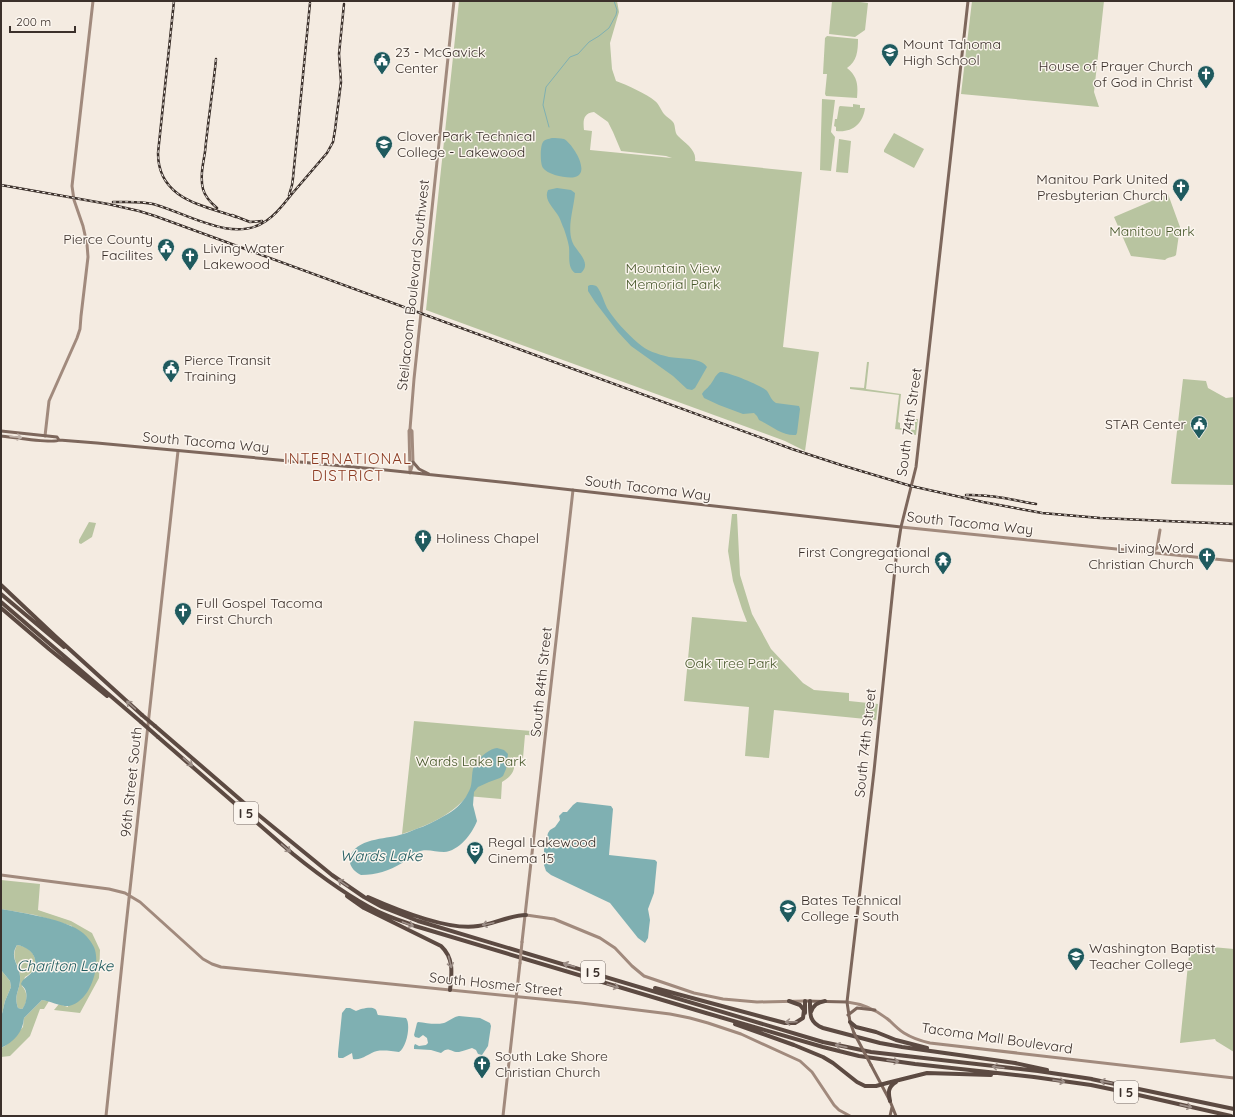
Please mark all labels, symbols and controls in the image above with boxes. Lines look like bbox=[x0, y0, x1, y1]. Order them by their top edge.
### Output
scale bar bbox=[10, 8, 75, 34]
text: 200 m bbox=[16, 14, 51, 29]
place label: Mount Tahoma High School bbox=[903, 35, 1001, 69]
school or university icon: Mount Tahoma High School bbox=[880, 42, 900, 67]
place label: 23 - McGavick Center bbox=[395, 43, 485, 77]
public building icon: 23 - McGavick Center bbox=[372, 50, 392, 75]
place label: House of Prayer Church of God in Christ bbox=[1038, 57, 1193, 91]
church icon: House of Prayer Church of God in Christ bbox=[1196, 64, 1216, 89]
place label: Clover Park Technical College - Lakewood bbox=[397, 127, 535, 161]
school or university icon: Clover Park Technical College - Lakewood bbox=[374, 134, 394, 159]
place label: Manitou Park United Presbyterian Church bbox=[1036, 170, 1168, 204]
church icon: Manitou Park United Presbyterian Church bbox=[1171, 177, 1191, 202]
street label: Steilacoom Boulevard Southwest bbox=[393, 178, 433, 392]
park label: Manitou Park bbox=[1109, 222, 1195, 240]
place label: Pierce County Facilites bbox=[63, 230, 153, 264]
public building icon: Pierce County Facilites bbox=[156, 237, 176, 262]
place label: Living Water Lakewood bbox=[203, 239, 285, 273]
church icon: Living Water Lakewood bbox=[180, 246, 200, 271]
park label: Mountain View Memorial Park bbox=[626, 259, 721, 293]
place label: Pierce Transit Training bbox=[184, 351, 271, 385]
public building icon: Pierce Transit Training bbox=[161, 358, 181, 383]
street label: South 74th Street bbox=[892, 366, 926, 478]
public building icon: STAR Center bbox=[1189, 414, 1209, 439]
place label: STAR Center bbox=[1105, 415, 1187, 433]
street label: South Tacoma Way bbox=[142, 428, 270, 456]
one-way arrow bbox=[9, 433, 22, 441]
district label: INTERNATIONAL DISTRICT bbox=[284, 449, 412, 485]
street label: South Tacoma Way bbox=[584, 471, 712, 505]
street label: South Tacoma Way bbox=[906, 507, 1034, 539]
church icon: Holiness Chapel bbox=[413, 528, 433, 553]
place label: Holiness Chapel bbox=[436, 529, 539, 547]
place label: Living Word Christian Church bbox=[1088, 539, 1194, 573]
place label: First Congregational Church bbox=[798, 543, 930, 577]
church icon: Living Word Christian Church bbox=[1197, 546, 1217, 571]
temple icon: First Congregational Church bbox=[933, 550, 953, 575]
place label: Full Gospel Tacoma First Church bbox=[196, 594, 323, 628]
church icon: Full Gospel Tacoma First Church bbox=[173, 601, 193, 626]
street label: South 84th Street bbox=[526, 626, 556, 738]
park label: Oak Tree Park bbox=[685, 654, 777, 672]
street label: South 74th Street bbox=[850, 687, 880, 798]
one-way arrow bbox=[126, 701, 136, 710]
street label: 96th Street South bbox=[116, 726, 146, 838]
park label: Wards Lake Park bbox=[416, 752, 526, 770]
one-way arrow bbox=[183, 758, 193, 767]
road number: I 5 bbox=[234, 802, 258, 824]
place label: Regal Lakewood Cinema 15 bbox=[488, 833, 596, 867]
theatre icon: Regal Lakewood Cinema 15 bbox=[465, 840, 485, 865]
one-way arrow bbox=[281, 843, 291, 852]
water label: Wards Lake bbox=[340, 846, 423, 865]
one-way arrow bbox=[338, 879, 349, 887]
place label: Bates Technical College - South bbox=[801, 891, 902, 925]
school or university icon: Bates Technical College - South bbox=[778, 898, 798, 923]
one-way arrow bbox=[402, 920, 414, 928]
one-way arrow bbox=[482, 921, 495, 929]
place label: Washington Baptist Teacher College bbox=[1089, 939, 1216, 973]
school or university icon: Washington Baptist Teacher College bbox=[1066, 946, 1086, 971]
water label: Charlton Lake bbox=[17, 956, 114, 975]
one-way arrow bbox=[447, 956, 455, 969]
one-way arrow bbox=[563, 961, 576, 968]
road number: I 5 bbox=[581, 961, 605, 983]
street label: South Hosmer Street bbox=[428, 968, 564, 1000]
one-way arrow bbox=[606, 983, 619, 990]
street label: Tacoma Mall Boulevard bbox=[920, 1018, 1074, 1058]
one-way arrow bbox=[785, 1019, 798, 1026]
one-way arrow bbox=[835, 1041, 848, 1049]
place label: South Lake Shore Christian Church bbox=[495, 1047, 608, 1081]
church icon: South Lake Shore Christian Church bbox=[472, 1054, 492, 1079]
one-way arrow bbox=[886, 1057, 899, 1065]
one-way arrow bbox=[992, 1063, 1005, 1071]
one-way arrow bbox=[1052, 1077, 1065, 1085]
one-way arrow bbox=[1100, 1078, 1113, 1086]
road number: I 5 bbox=[1114, 1081, 1138, 1103]
one-way arrow bbox=[1180, 1102, 1193, 1110]

